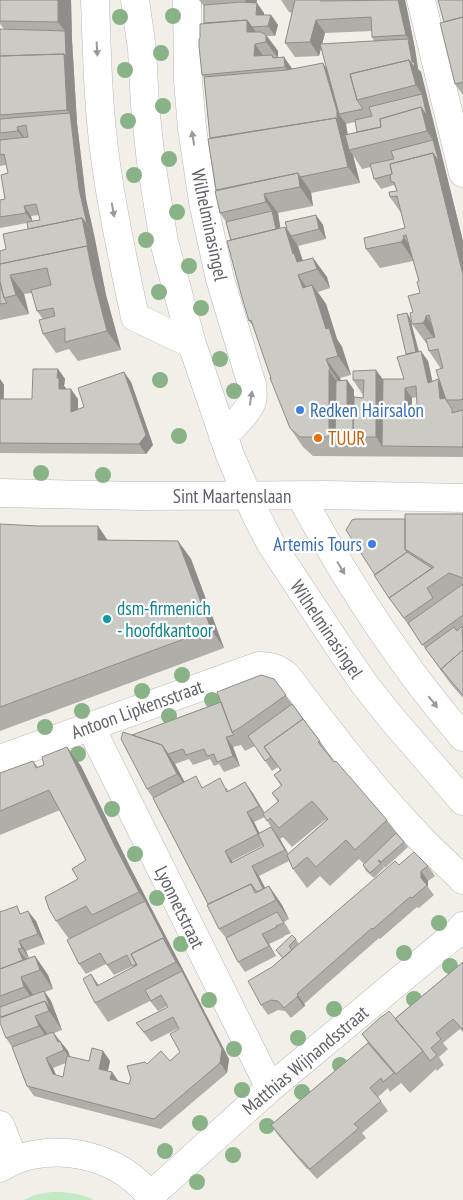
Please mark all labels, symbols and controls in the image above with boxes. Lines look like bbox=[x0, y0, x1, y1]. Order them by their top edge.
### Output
one-way arrow bbox=[93, 41, 101, 57]
one-way arrow bbox=[189, 130, 197, 146]
street label: Wilhelminasingel bbox=[186, 167, 234, 284]
one-way arrow bbox=[110, 203, 118, 219]
one-way arrow bbox=[247, 389, 255, 405]
place label: Redken Hairsalon bbox=[310, 398, 424, 422]
marker: Redken Hairsalon bbox=[294, 404, 306, 416]
place label: TUUR bbox=[328, 426, 365, 450]
marker: TUUR bbox=[312, 432, 324, 444]
street label: Sint Maartenslaan bbox=[173, 484, 291, 508]
place label: Artemis Tours bbox=[273, 532, 362, 556]
marker: Artemis Tours bbox=[366, 538, 378, 550]
one-way arrow bbox=[337, 561, 346, 575]
street label: Wilhelminasingel bbox=[285, 575, 369, 683]
place label: dsm-firmenich - hoofdkantoor bbox=[117, 596, 214, 642]
marker: dsm-firmenich - hoofdkantoor bbox=[101, 613, 113, 625]
street label: Antoon Lipkensstraat bbox=[68, 674, 207, 744]
one-way arrow bbox=[428, 695, 438, 709]
street label: Lyonnetstraat bbox=[150, 862, 211, 953]
street label: Matthias Wijnandsstraat bbox=[237, 1000, 374, 1120]

